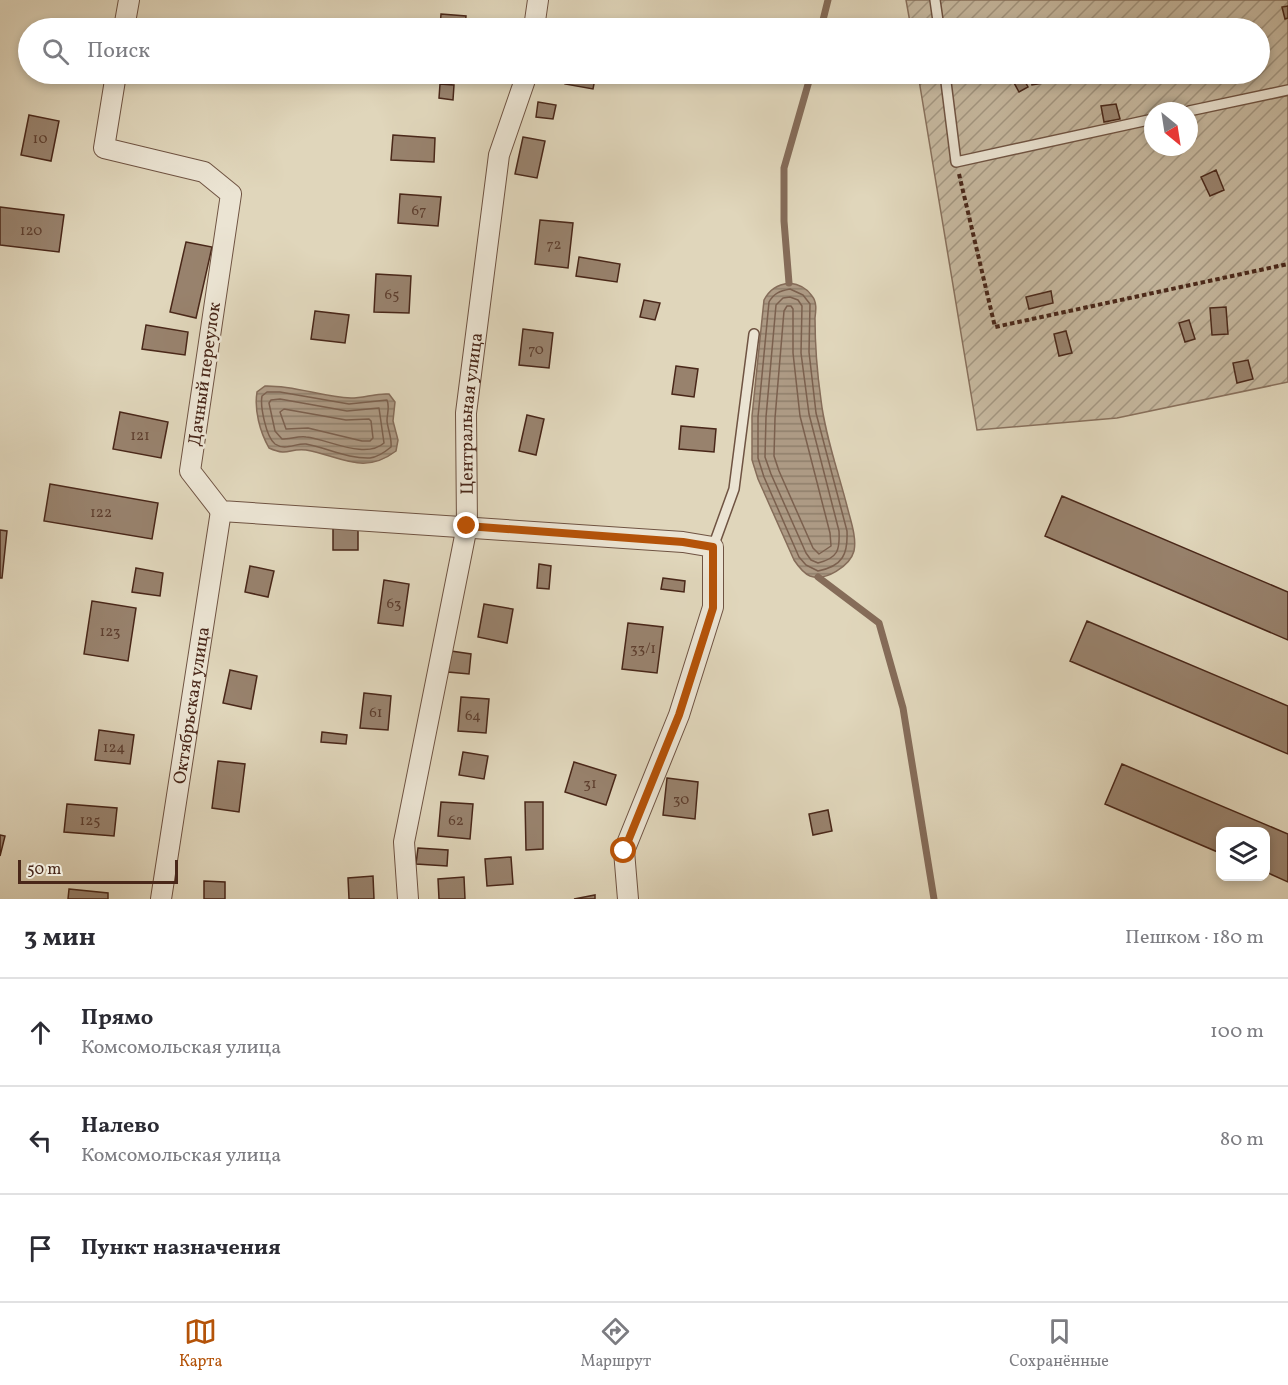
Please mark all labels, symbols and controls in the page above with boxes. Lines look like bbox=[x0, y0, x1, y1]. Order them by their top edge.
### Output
search box bbox=[18, 18, 1270, 84]
icon: search bbox=[39, 35, 72, 68]
text: Поиск bbox=[87, 36, 150, 67]
north arrow bbox=[1144, 102, 1198, 156]
house number: 10 bbox=[33, 129, 47, 150]
house number: 67 bbox=[412, 201, 426, 222]
house number: 120 bbox=[20, 221, 42, 242]
house number: 72 bbox=[546, 235, 562, 256]
house number: 65 bbox=[385, 285, 399, 306]
street label: Дачный переулок bbox=[183, 300, 228, 448]
street label: Центральная улица bbox=[455, 331, 490, 495]
house number: 70 bbox=[528, 340, 544, 361]
house number: 121 bbox=[130, 426, 150, 447]
house number: 122 bbox=[90, 503, 112, 524]
route end bbox=[453, 512, 479, 538]
house number: 63 bbox=[386, 594, 402, 615]
house number: 123 bbox=[99, 622, 121, 643]
street label: Октябрьская улица bbox=[168, 625, 217, 786]
house number: 33/1 bbox=[630, 639, 656, 660]
house number: 61 bbox=[369, 703, 383, 724]
house number: 64 bbox=[465, 706, 481, 727]
house number: 124 bbox=[103, 738, 125, 759]
house number: 31 bbox=[583, 774, 597, 795]
house number: 30 bbox=[673, 790, 689, 811]
house number: 125 bbox=[79, 811, 101, 832]
house number: 62 bbox=[448, 811, 464, 832]
map controls bbox=[1216, 827, 1270, 881]
button: layers bbox=[1216, 827, 1270, 881]
route start bbox=[610, 837, 636, 863]
scale bar bbox=[18, 857, 178, 884]
text: 50 m bbox=[27, 859, 61, 881]
text: 3 мин bbox=[24, 920, 96, 956]
text: Пешком · 180 m bbox=[1125, 924, 1264, 952]
text: Прямо bbox=[81, 1003, 153, 1034]
icon: ahead bbox=[24, 1016, 57, 1049]
text: 100 m bbox=[1210, 1018, 1264, 1046]
text: Комсомольская улица bbox=[81, 1034, 281, 1062]
text: Налево bbox=[81, 1111, 160, 1142]
icon: left bbox=[24, 1124, 57, 1157]
text: 80 m bbox=[1220, 1126, 1264, 1154]
text: Комсомольская улица bbox=[81, 1142, 281, 1170]
icon: arrive bbox=[24, 1232, 57, 1265]
text: Пункт назначения bbox=[81, 1233, 281, 1264]
tab: Карта bbox=[179, 1315, 222, 1373]
tab: Маршрут bbox=[580, 1315, 651, 1373]
tab: Сохранённые bbox=[1009, 1315, 1109, 1373]

